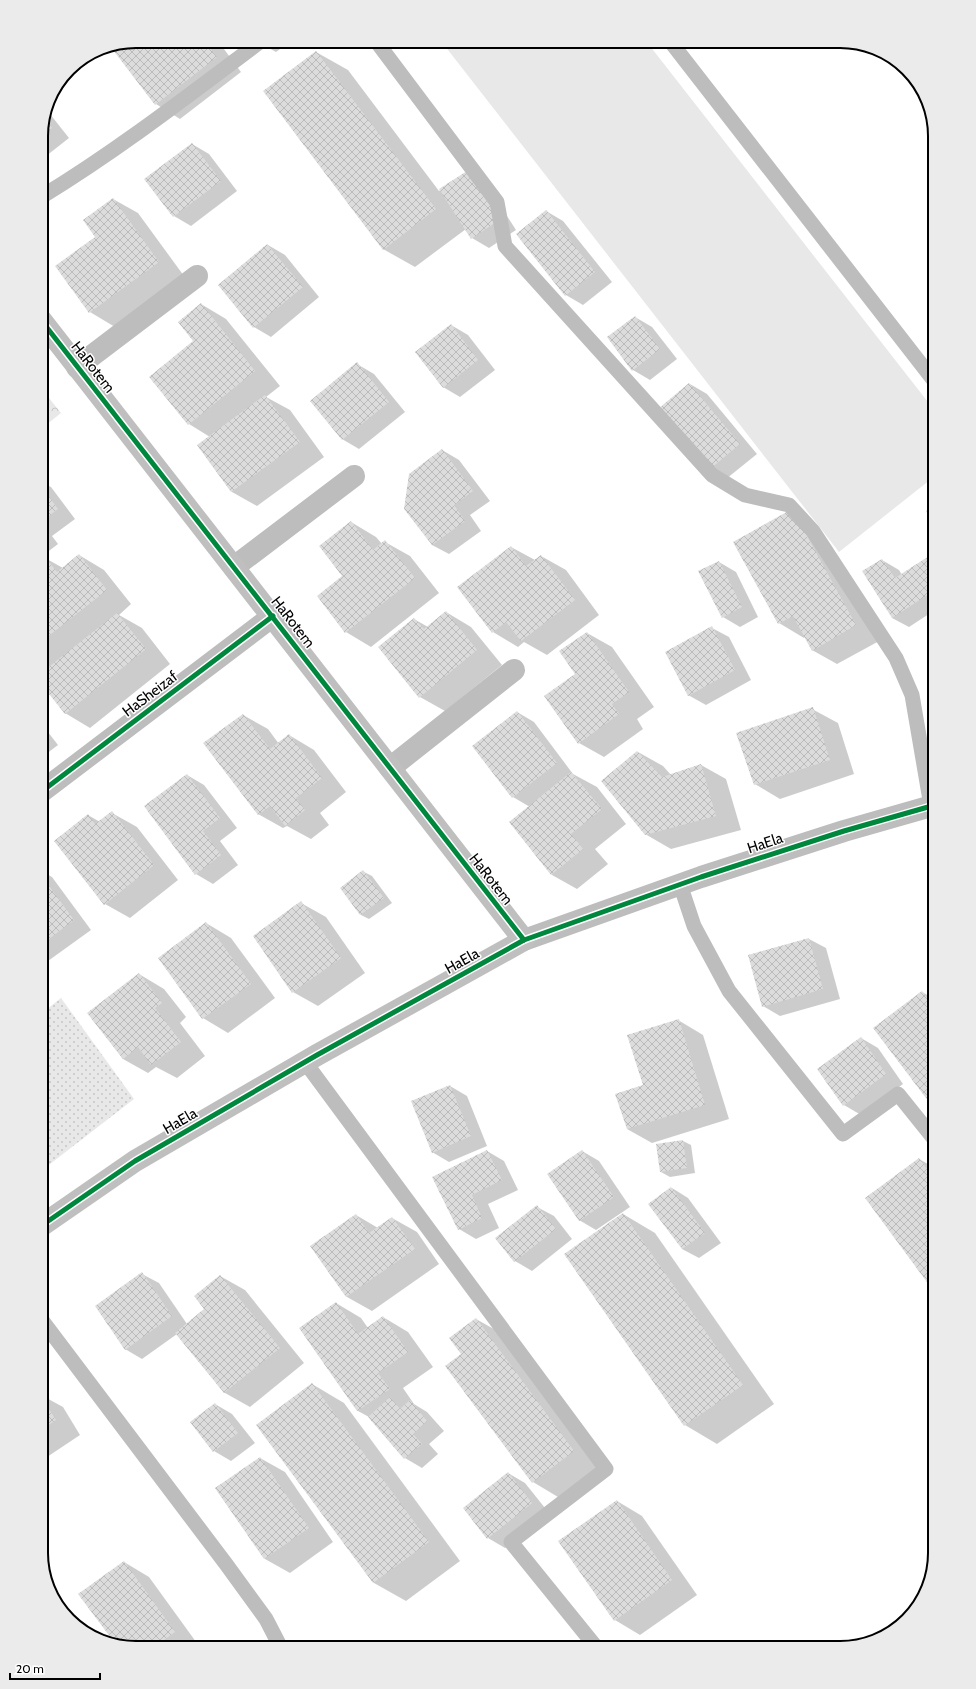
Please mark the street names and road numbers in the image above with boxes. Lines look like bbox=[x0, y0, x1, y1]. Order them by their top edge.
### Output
street label: HaRotem bbox=[67, 338, 119, 396]
street label: HaRotem bbox=[267, 593, 319, 651]
street label: HaSheizaf bbox=[119, 667, 181, 721]
street label: HaEla bbox=[745, 829, 786, 857]
street label: HaRotem bbox=[465, 850, 517, 908]
street label: HaEla bbox=[442, 944, 483, 978]
street label: HaEla bbox=[160, 1104, 201, 1138]

